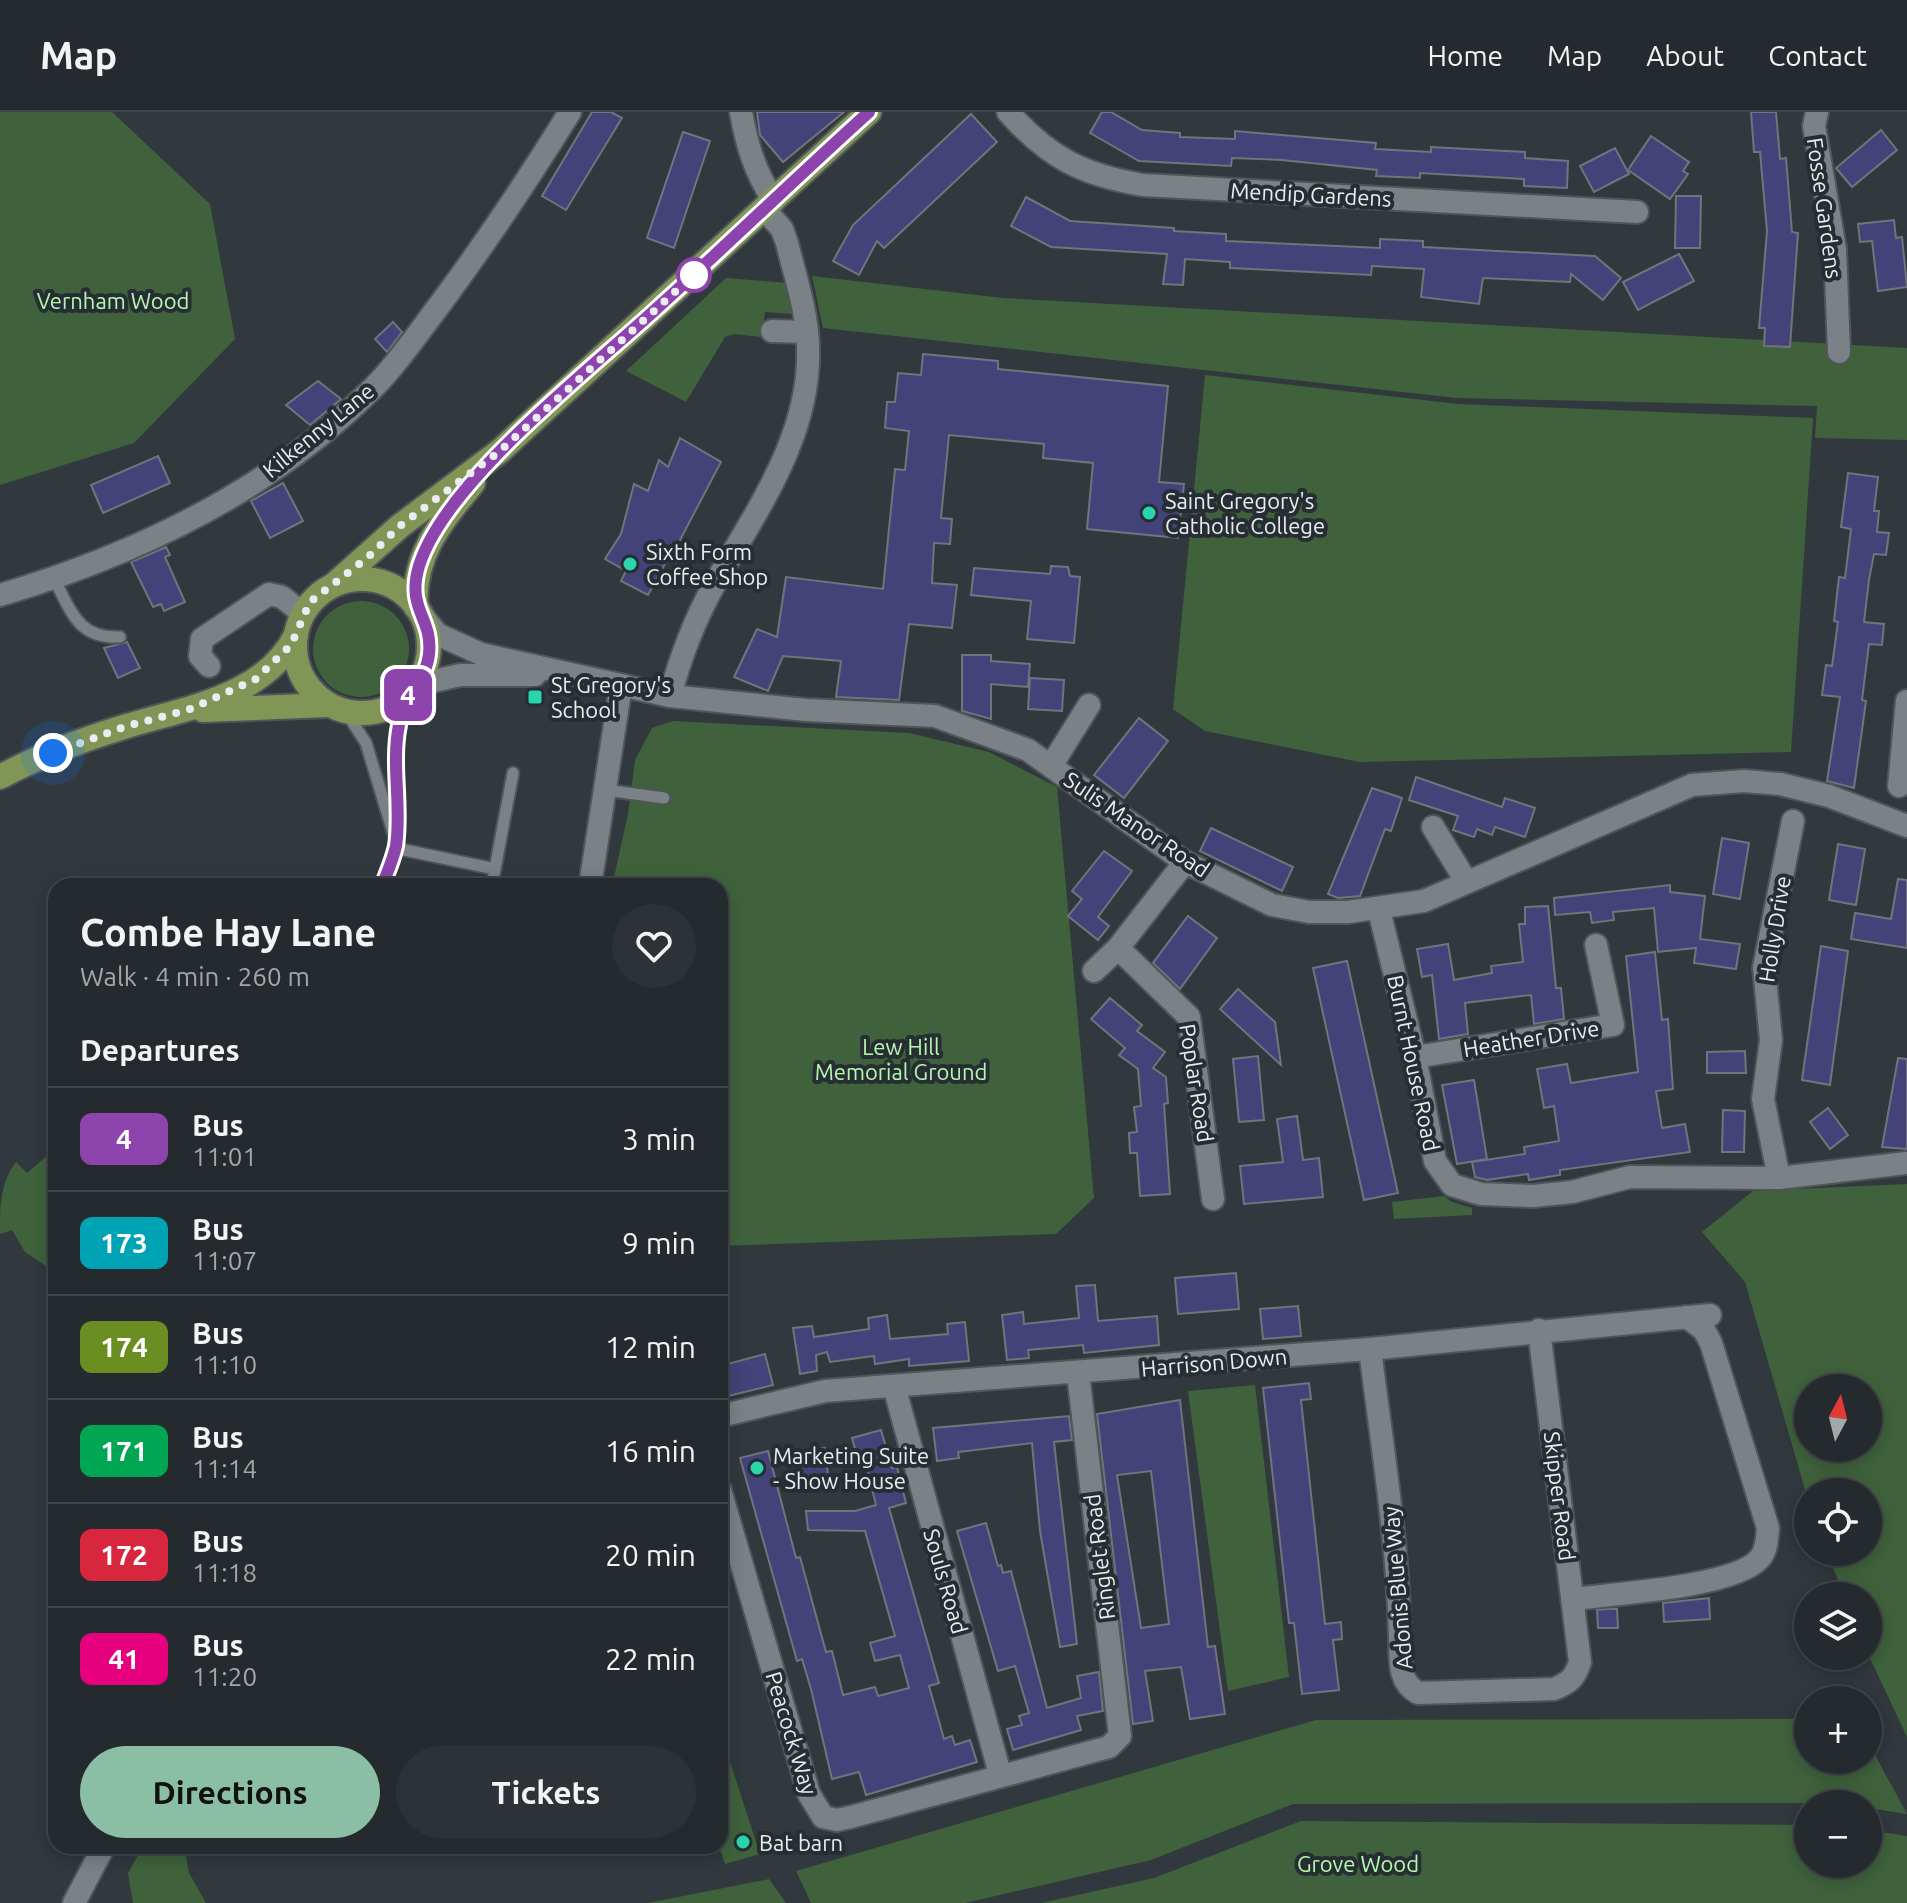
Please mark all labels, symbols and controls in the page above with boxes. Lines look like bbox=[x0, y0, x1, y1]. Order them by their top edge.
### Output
text: Map bbox=[40, 34, 117, 76]
text: Home bbox=[1428, 40, 1503, 71]
text: Map bbox=[1547, 40, 1602, 71]
text: About bbox=[1646, 40, 1724, 71]
text: Contact bbox=[1768, 40, 1867, 71]
street label: Fosse Gardens bbox=[1803, 136, 1847, 280]
street label: Mendip Gardens bbox=[1230, 177, 1392, 211]
unlabelled marker bbox=[677, 258, 711, 292]
park label: Vernham Wood bbox=[37, 288, 189, 313]
street label: Kilkenny Lane bbox=[257, 378, 379, 482]
place label: Saint Gregory's Catholic College bbox=[1165, 488, 1325, 538]
marker: Saint Gregory's Catholic College bbox=[1140, 504, 1158, 522]
place label: Sixth Form Coffee Shop bbox=[646, 539, 768, 589]
marker: Sixth Form Coffee Shop bbox=[621, 555, 639, 573]
line badge: 4 bbox=[382, 669, 434, 721]
place label: St Gregory's School bbox=[551, 672, 671, 722]
text: 4 bbox=[400, 679, 416, 710]
marker: St Gregory's School bbox=[526, 688, 544, 706]
your location bbox=[33, 733, 73, 773]
street label: Sulis Manor Road bbox=[1060, 766, 1214, 882]
street label: Holly Drive bbox=[1753, 874, 1795, 984]
button: heart bbox=[612, 904, 696, 988]
text: Combe Hay Lane bbox=[80, 911, 376, 953]
text: Walk · 4 min · 260 m bbox=[80, 962, 310, 991]
street label: Burnt House Road bbox=[1383, 973, 1445, 1153]
street label: Heather Drive bbox=[1461, 1015, 1601, 1061]
street label: Poplar Road bbox=[1175, 1022, 1219, 1144]
text: Departures bbox=[80, 1033, 240, 1067]
park label: Lew Hill Memorial Ground bbox=[815, 1034, 987, 1084]
text: Bus bbox=[192, 1108, 244, 1142]
text: 3 min bbox=[622, 1122, 696, 1156]
text: 4 bbox=[116, 1123, 132, 1154]
text: 11:01 bbox=[192, 1142, 257, 1171]
text: Bus bbox=[192, 1212, 244, 1246]
text: 9 min bbox=[622, 1226, 696, 1260]
text: 173 bbox=[100, 1227, 148, 1258]
text: 11:07 bbox=[192, 1246, 257, 1275]
text: Bus bbox=[192, 1316, 244, 1350]
text: 12 min bbox=[605, 1330, 696, 1364]
text: 174 bbox=[100, 1331, 148, 1362]
street label: Harrison Down bbox=[1140, 1343, 1288, 1381]
text: 11:10 bbox=[192, 1350, 257, 1379]
north arrow bbox=[1794, 1374, 1882, 1462]
map controls bbox=[1794, 1374, 1882, 1878]
text: Bus bbox=[192, 1420, 244, 1454]
street label: Skipper Road bbox=[1540, 1430, 1580, 1562]
text: 16 min bbox=[605, 1434, 696, 1468]
text: 171 bbox=[100, 1435, 148, 1466]
place label: Marketing Suite - Show House bbox=[773, 1443, 929, 1493]
text: 11:14 bbox=[192, 1454, 257, 1483]
marker: Marketing Suite - Show House bbox=[748, 1459, 766, 1477]
button: locate bbox=[1794, 1478, 1882, 1566]
street label: Ringlet Road bbox=[1079, 1493, 1119, 1621]
street label: Adonis Blue Way bbox=[1377, 1505, 1417, 1671]
text: Bus bbox=[192, 1524, 244, 1558]
street label: Souls Road bbox=[919, 1526, 973, 1636]
text: 20 min bbox=[605, 1538, 696, 1572]
text: 172 bbox=[100, 1539, 148, 1570]
text: 11:18 bbox=[192, 1558, 257, 1587]
button: layers bbox=[1794, 1582, 1882, 1670]
text: Bus bbox=[192, 1628, 244, 1662]
text: 22 min bbox=[605, 1642, 696, 1676]
text: 41 bbox=[108, 1643, 140, 1674]
text: 11:20 bbox=[192, 1662, 257, 1691]
street label: Peacock Way bbox=[761, 1668, 823, 1798]
button: + bbox=[1794, 1686, 1882, 1774]
button: Directions bbox=[80, 1746, 380, 1838]
button: Tickets bbox=[396, 1746, 696, 1838]
button: − bbox=[1794, 1790, 1882, 1878]
place label: Bat barn bbox=[759, 1830, 843, 1855]
marker: Bat barn bbox=[734, 1833, 752, 1851]
park label: Grove Wood bbox=[1297, 1851, 1419, 1876]

